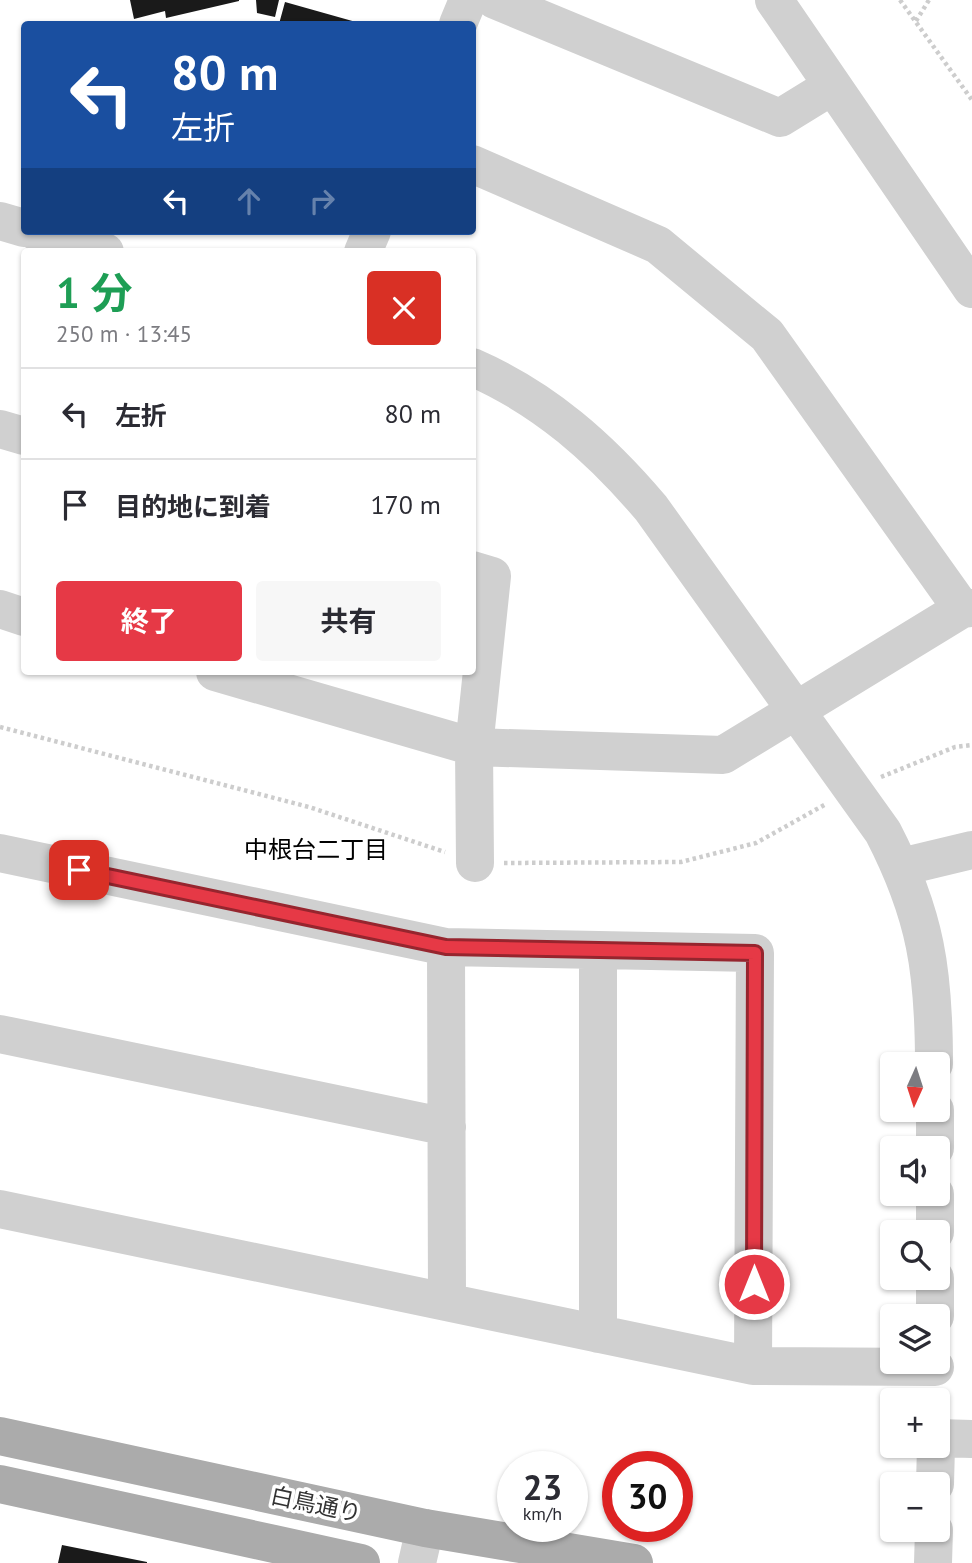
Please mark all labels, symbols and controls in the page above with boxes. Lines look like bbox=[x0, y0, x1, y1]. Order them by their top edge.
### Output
text: 80 m bbox=[171, 40, 278, 104]
icon: left bbox=[56, 49, 147, 140]
text: 左折 bbox=[171, 106, 235, 148]
icon: left bbox=[157, 182, 195, 220]
icon: ahead bbox=[230, 182, 268, 220]
icon: right bbox=[303, 182, 341, 220]
text: 1 分 bbox=[56, 265, 132, 320]
button: close bbox=[367, 271, 441, 345]
text: 250 m · 13:45 bbox=[56, 319, 192, 348]
icon: left bbox=[56, 395, 94, 433]
text: 80 m bbox=[385, 397, 441, 430]
text: 左折 bbox=[115, 399, 167, 432]
icon: arrive bbox=[56, 486, 94, 524]
text: 170 m bbox=[370, 488, 441, 521]
text: 目的地に到着 bbox=[115, 490, 271, 523]
button: 終了 bbox=[56, 581, 242, 661]
button: 共有 bbox=[256, 581, 441, 661]
district label: 中根台二丁目 bbox=[244, 834, 388, 865]
pin bbox=[49, 840, 109, 900]
icon: arrive bbox=[60, 851, 98, 889]
north arrow bbox=[880, 1052, 950, 1122]
map controls bbox=[880, 1052, 950, 1542]
button: sound bbox=[880, 1136, 950, 1206]
button: search bbox=[880, 1220, 950, 1290]
position arrow bbox=[717, 1247, 791, 1321]
button: layers bbox=[880, 1304, 950, 1374]
button: + bbox=[880, 1388, 950, 1458]
speed limit sign: 30 bbox=[602, 1451, 693, 1542]
text: 23 bbox=[523, 1464, 562, 1510]
button: − bbox=[880, 1472, 950, 1542]
street label: 白鳥通り bbox=[268, 1480, 364, 1528]
text: km/h bbox=[523, 1502, 562, 1525]

